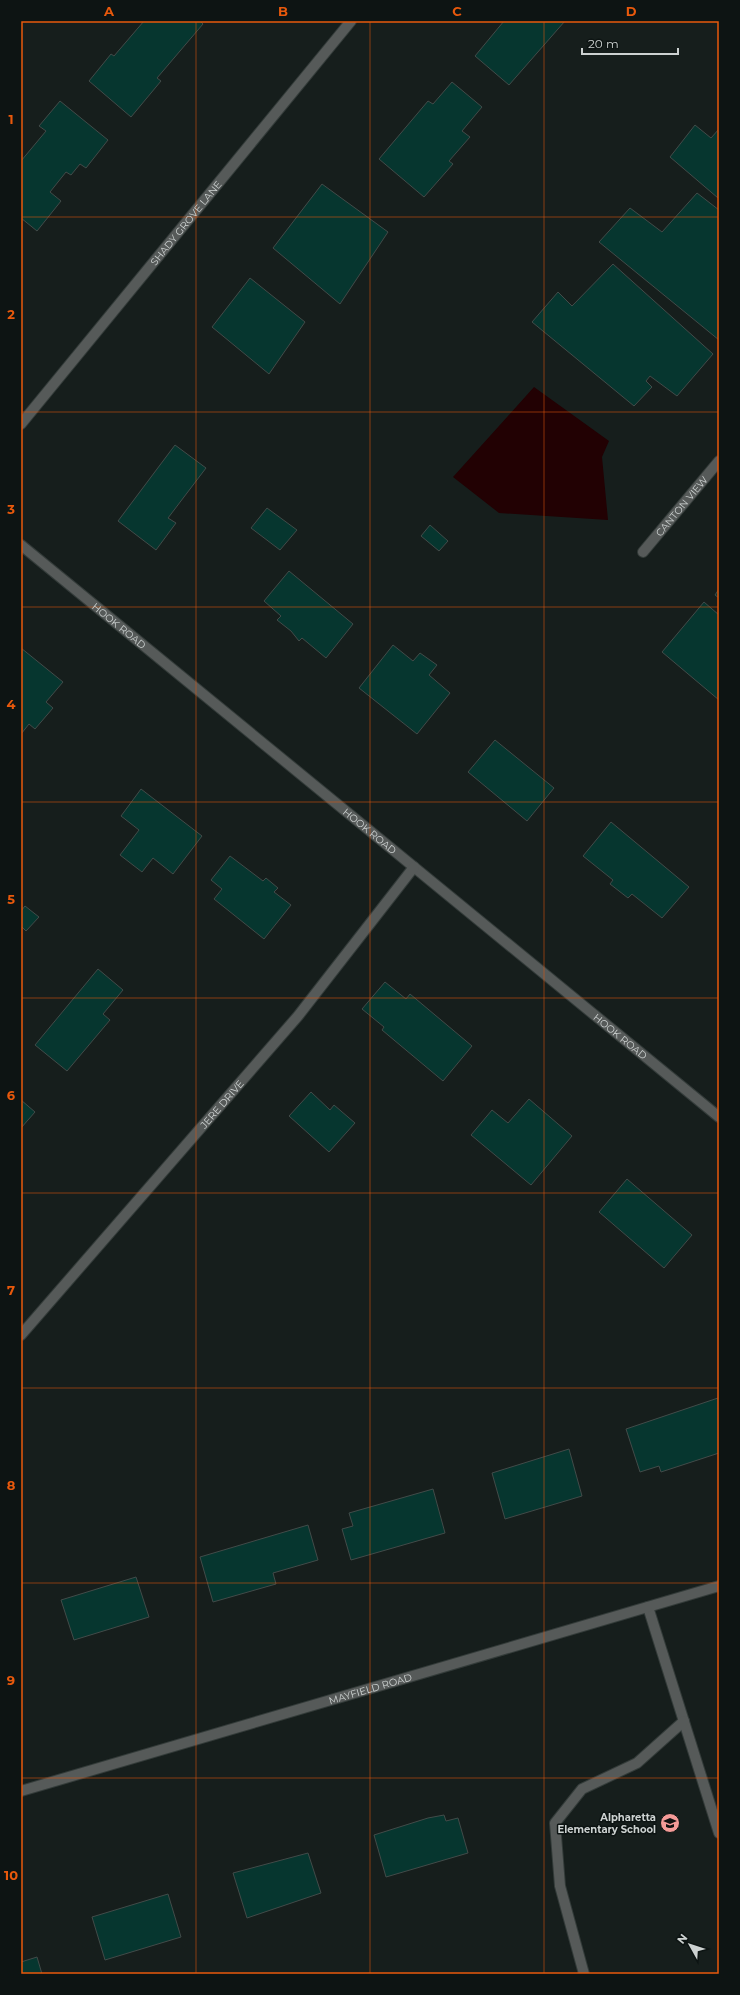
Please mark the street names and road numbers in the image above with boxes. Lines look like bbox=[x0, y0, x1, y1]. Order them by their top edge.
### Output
street label: SHADY GROVE LANE bbox=[148, 178, 225, 268]
street label: CANTON VIEW bbox=[653, 473, 711, 539]
street label: HOOK ROAD bbox=[89, 600, 148, 652]
street label: HOOK ROAD bbox=[340, 805, 399, 857]
street label: HOOK ROAD bbox=[591, 1011, 650, 1062]
street label: JERE DRIVE bbox=[197, 1077, 247, 1132]
street label: MAYFIELD ROAD bbox=[327, 1671, 414, 1707]

